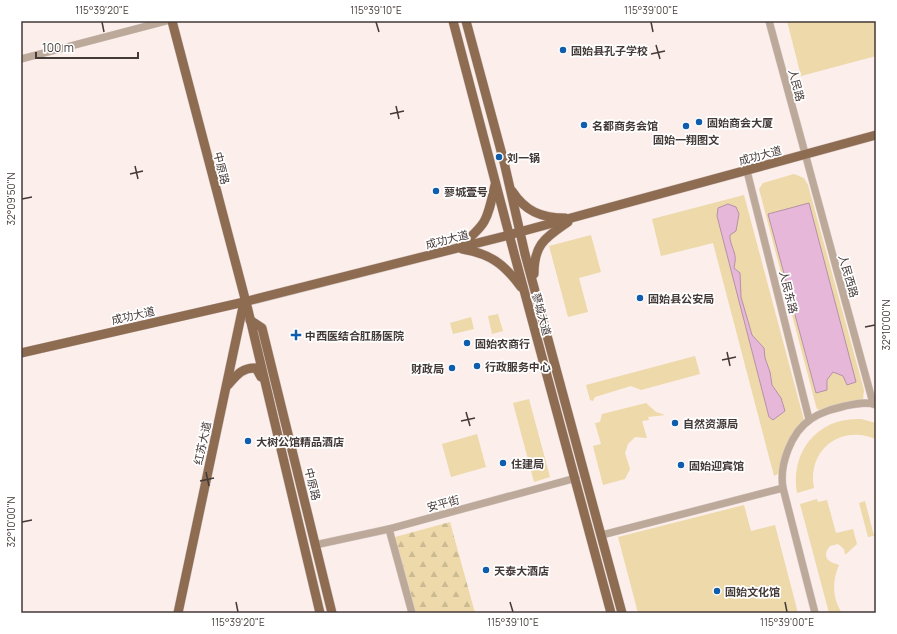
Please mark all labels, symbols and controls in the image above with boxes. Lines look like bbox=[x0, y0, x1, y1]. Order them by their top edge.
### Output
text: 115°39'20"E bbox=[75, 3, 129, 17]
text: 115°39'10"E bbox=[350, 3, 402, 17]
text: 115°39'00"E bbox=[624, 3, 678, 17]
scale bar bbox=[36, 34, 138, 60]
text: 100 m bbox=[42, 39, 74, 56]
place label: 固始县孔子学校 bbox=[571, 43, 648, 58]
marker: 固始县孔子学校 bbox=[558, 45, 568, 55]
street label: 人民路 bbox=[785, 67, 809, 103]
place label: 固始商会大厦 bbox=[707, 115, 773, 130]
marker: 固始商会大厦 bbox=[694, 117, 704, 127]
place label: 名都商务会馆 bbox=[592, 118, 658, 133]
marker: 名都商务会馆 bbox=[579, 120, 589, 130]
marker: 固始一翔图文 bbox=[681, 121, 691, 131]
place label: 固始一翔图文 bbox=[653, 132, 719, 147]
street label: 成功大道 bbox=[737, 142, 783, 168]
street label: 中原路 bbox=[211, 150, 233, 186]
place label: 刘一锅 bbox=[507, 150, 540, 165]
marker: 刘一锅 bbox=[494, 152, 504, 162]
text: 32°09'50"N bbox=[4, 172, 18, 225]
place label: 蓼城壹号 bbox=[444, 184, 488, 199]
marker: 蓼城壹号 bbox=[431, 186, 441, 196]
street label: 成功大道 bbox=[424, 226, 470, 252]
street label: 人民西路 bbox=[836, 253, 862, 299]
street label: 人民东路 bbox=[776, 269, 802, 315]
street label: 蓼城大道 bbox=[529, 291, 555, 337]
place label: 固始县公安局 bbox=[648, 291, 714, 306]
marker: 固始县公安局 bbox=[635, 293, 645, 303]
text: 32°10'00"N bbox=[879, 299, 893, 350]
street label: 成功大道 bbox=[110, 303, 156, 327]
place label: 中西医结合肛肠医院 bbox=[305, 328, 404, 343]
marker: 中西医结合肛肠医院 bbox=[290, 329, 302, 341]
place label: 固始农商行 bbox=[475, 336, 530, 351]
marker: 固始农商行 bbox=[462, 338, 472, 348]
place label: 行政服务中心 bbox=[485, 359, 551, 374]
place label: 财政局 bbox=[411, 361, 444, 376]
marker: 行政服务中心 bbox=[472, 361, 482, 371]
marker: 财政局 bbox=[447, 363, 457, 373]
place label: 自然资源局 bbox=[683, 416, 738, 431]
marker: 自然资源局 bbox=[670, 418, 680, 428]
street label: 红苏大道 bbox=[190, 420, 214, 466]
place label: 大树公馆精品酒店 bbox=[256, 434, 344, 449]
marker: 大树公馆精品酒店 bbox=[243, 436, 253, 446]
place label: 住建局 bbox=[511, 456, 544, 471]
marker: 住建局 bbox=[498, 458, 508, 468]
place label: 固始迎宾馆 bbox=[689, 458, 744, 473]
marker: 固始迎宾馆 bbox=[676, 460, 686, 470]
street label: 中原路 bbox=[302, 466, 324, 502]
street label: 安平街 bbox=[425, 491, 461, 515]
text: 32°10'00"N bbox=[4, 496, 18, 547]
place label: 天泰大酒店 bbox=[494, 563, 549, 578]
marker: 天泰大酒店 bbox=[481, 565, 491, 575]
place label: 固始文化馆 bbox=[725, 584, 780, 599]
marker: 固始文化馆 bbox=[712, 586, 722, 596]
text: 115°39'20"E bbox=[211, 615, 265, 629]
text: 115°39'10"E bbox=[487, 615, 539, 629]
text: 115°39'00"E bbox=[760, 615, 814, 629]

